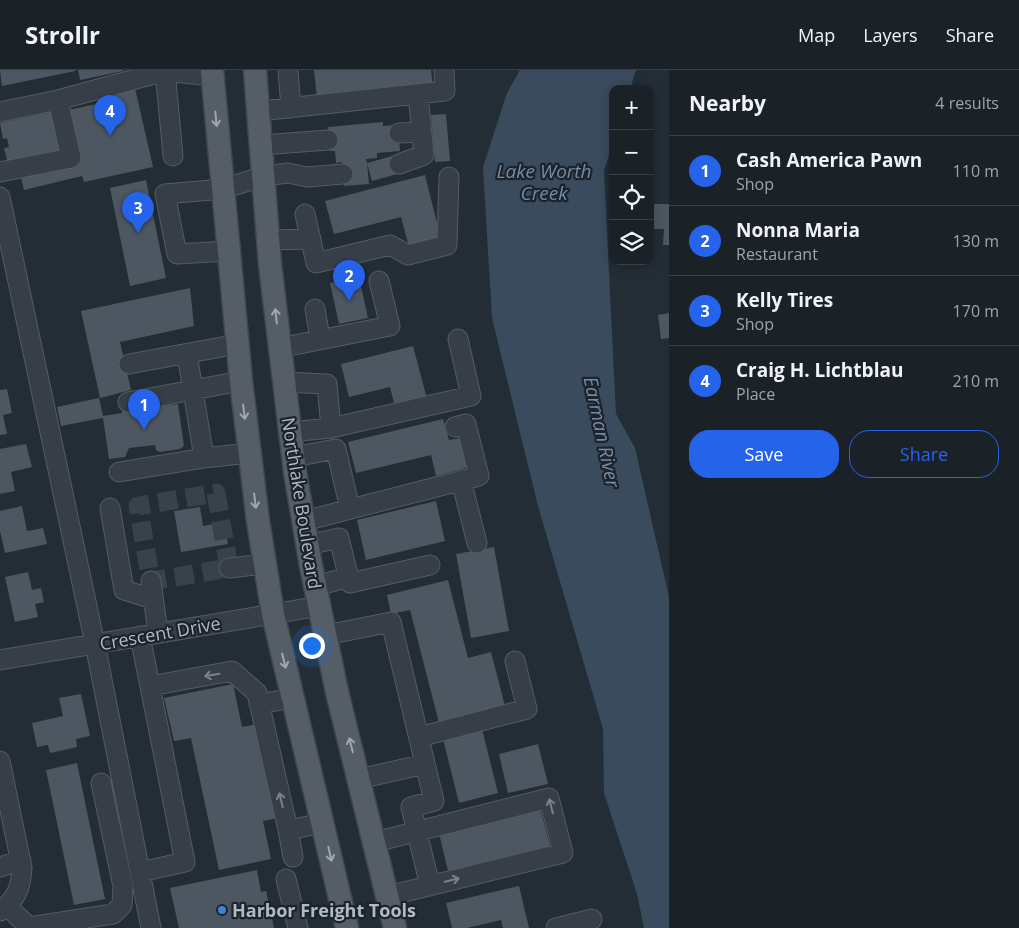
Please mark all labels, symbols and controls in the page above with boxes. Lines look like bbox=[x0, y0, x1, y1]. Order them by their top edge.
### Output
text: Strollr bbox=[25, 18, 100, 51]
text: Map bbox=[798, 23, 835, 47]
text: Layers bbox=[863, 23, 918, 47]
text: Share bbox=[946, 23, 994, 47]
map controls bbox=[609, 85, 654, 265]
button: + bbox=[609, 85, 654, 130]
text: Nearby bbox=[689, 89, 766, 117]
text: 4 results bbox=[935, 92, 999, 114]
pin: 4 bbox=[94, 95, 126, 136]
one-way arrow bbox=[211, 110, 221, 126]
button: − bbox=[609, 130, 654, 175]
text: Cash America Pawn bbox=[736, 147, 922, 173]
water label: Lake Worth Creek bbox=[496, 158, 592, 206]
text: 1 bbox=[700, 160, 710, 182]
text: 110 m bbox=[953, 160, 999, 182]
text: Shop bbox=[736, 173, 774, 195]
button: locate bbox=[609, 175, 654, 220]
pin: 3 bbox=[122, 192, 154, 233]
text: Nonna Maria bbox=[736, 217, 860, 243]
button: layers bbox=[609, 220, 654, 265]
text: 2 bbox=[700, 230, 710, 252]
text: 130 m bbox=[953, 230, 999, 252]
text: Restaurant bbox=[736, 243, 818, 265]
pin: 2 bbox=[333, 260, 365, 301]
text: Kelly Tires bbox=[736, 287, 833, 313]
text: 3 bbox=[700, 300, 710, 322]
text: 170 m bbox=[953, 300, 999, 322]
one-way arrow bbox=[271, 308, 281, 324]
text: Shop bbox=[736, 313, 774, 335]
text: Craig H. Lichtblau bbox=[736, 357, 903, 383]
text: 4 bbox=[700, 370, 710, 392]
text: 210 m bbox=[953, 370, 999, 392]
water label: Earman River bbox=[578, 374, 627, 491]
text: Place bbox=[736, 383, 775, 405]
pin: 1 bbox=[128, 389, 160, 430]
one-way arrow bbox=[239, 403, 249, 419]
street label: Northlake Boulevard bbox=[277, 415, 327, 591]
button: Save bbox=[689, 430, 839, 478]
button: Share bbox=[849, 430, 999, 478]
one-way arrow bbox=[250, 493, 260, 509]
street label: Crescent Drive bbox=[98, 611, 222, 655]
your location bbox=[299, 633, 325, 659]
one-way arrow bbox=[280, 653, 290, 669]
one-way arrow bbox=[205, 670, 221, 680]
one-way arrow bbox=[345, 737, 355, 753]
one-way arrow bbox=[276, 792, 285, 808]
one-way arrow bbox=[546, 799, 555, 815]
one-way arrow bbox=[325, 845, 335, 861]
one-way arrow bbox=[444, 875, 460, 885]
place label: Harbor Freight Tools bbox=[232, 898, 416, 922]
marker: Harbor Freight Tools bbox=[216, 904, 228, 916]

